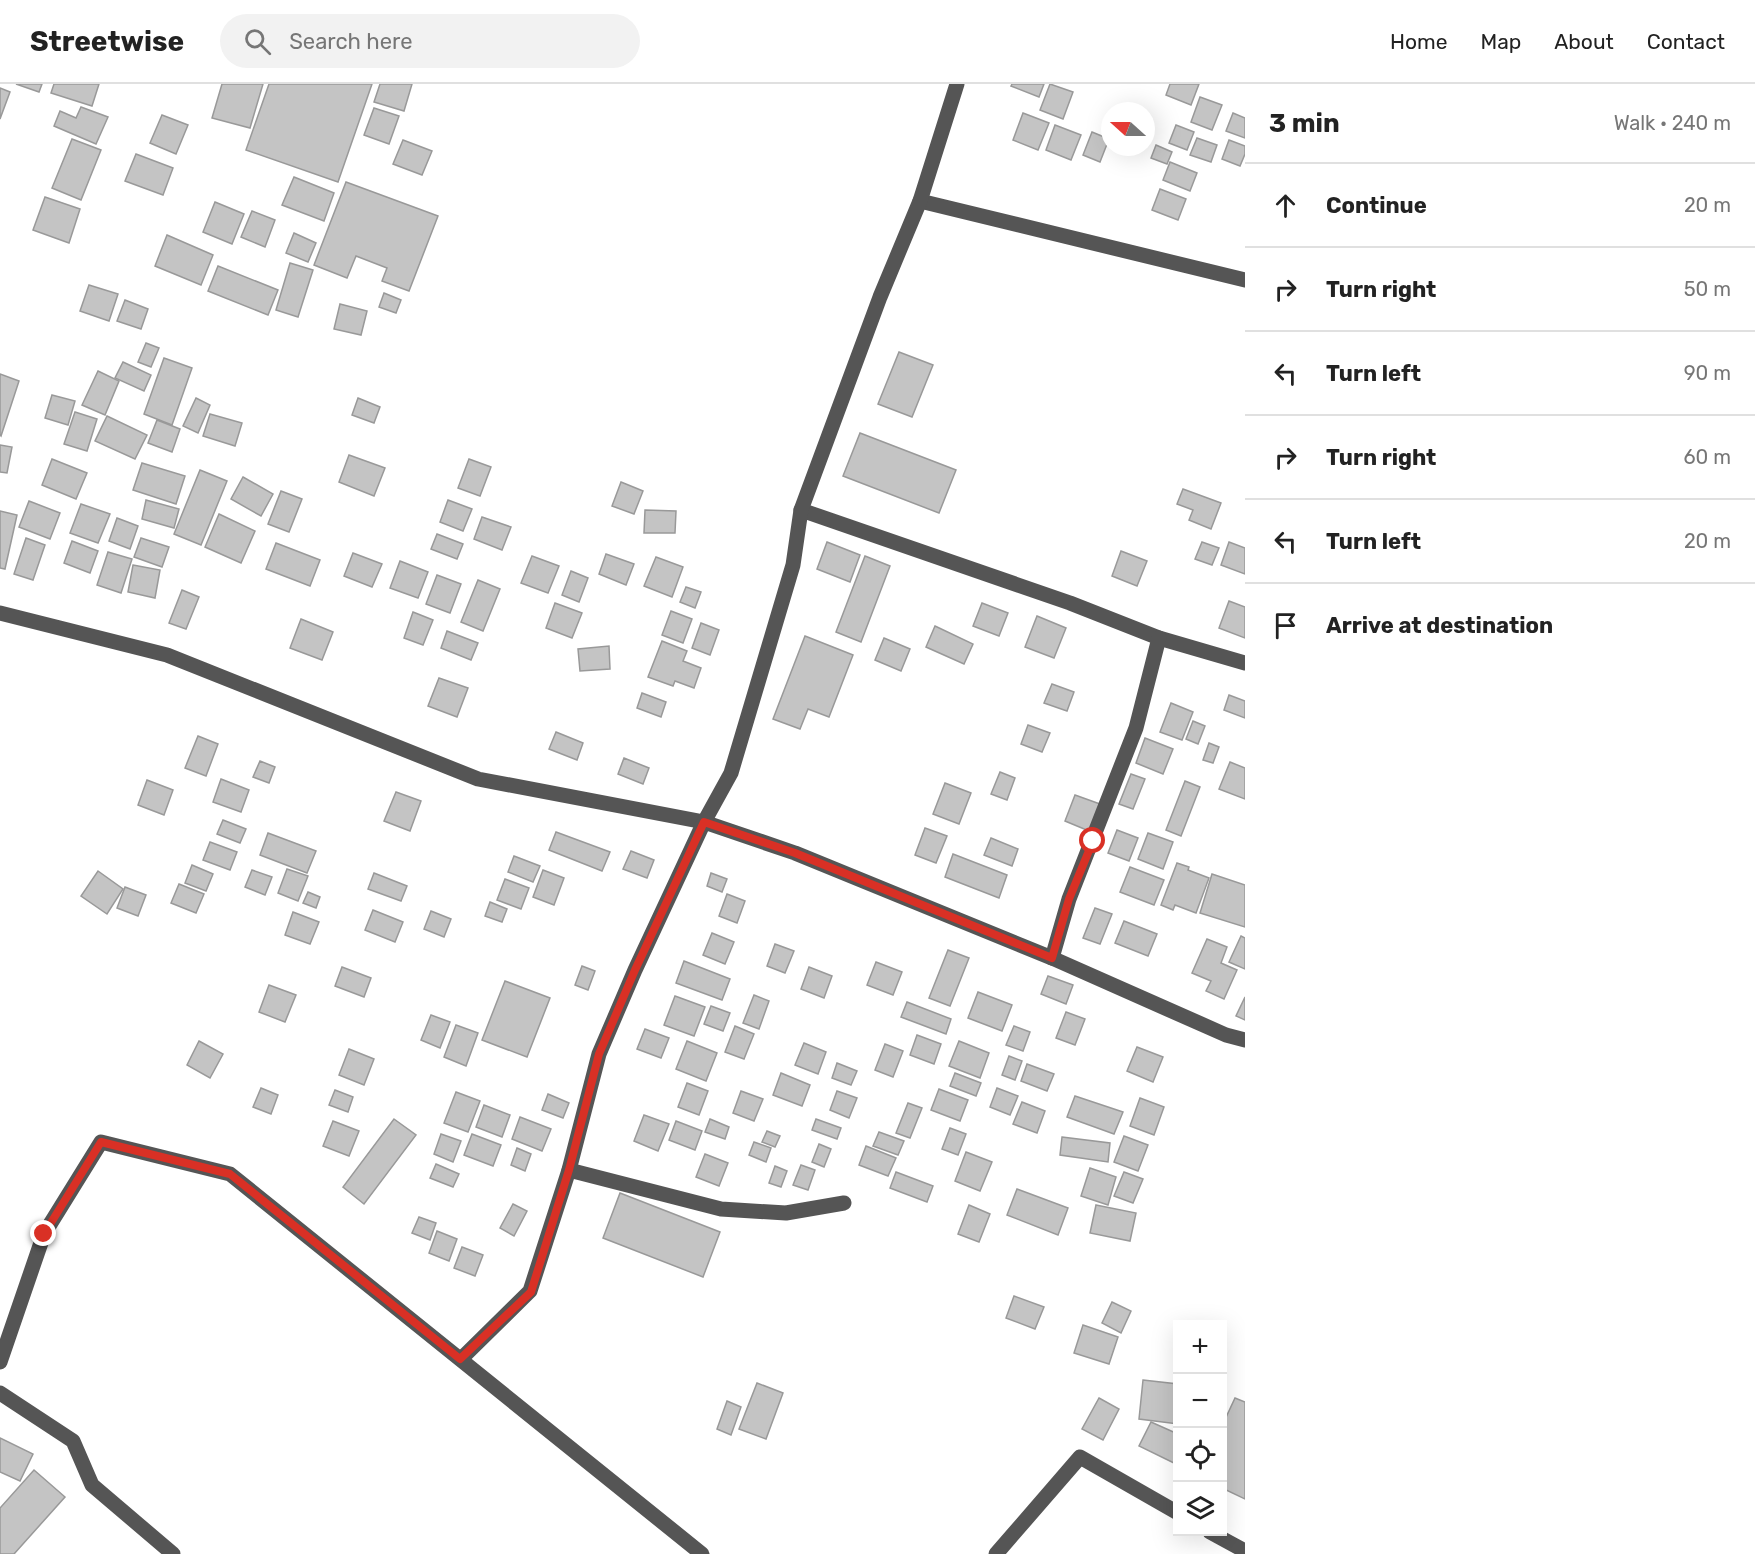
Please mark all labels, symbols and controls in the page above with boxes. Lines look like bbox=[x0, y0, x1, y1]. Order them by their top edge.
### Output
search box bbox=[220, 14, 640, 68]
text: Streetwise bbox=[30, 25, 184, 58]
icon: search bbox=[241, 25, 274, 58]
text: Search here bbox=[289, 28, 413, 55]
text: Home bbox=[1390, 29, 1447, 54]
text: Map bbox=[1480, 29, 1521, 54]
text: About bbox=[1554, 29, 1614, 54]
text: Contact bbox=[1647, 29, 1725, 54]
north arrow bbox=[1101, 102, 1155, 156]
text: 3 min bbox=[1269, 108, 1340, 139]
text: Walk · 240 m bbox=[1614, 111, 1731, 135]
icon: ahead bbox=[1269, 189, 1302, 222]
text: Continue bbox=[1326, 192, 1427, 219]
text: 20 m bbox=[1684, 193, 1731, 217]
icon: right bbox=[1269, 273, 1302, 306]
text: Turn right bbox=[1326, 276, 1436, 303]
text: 50 m bbox=[1684, 277, 1731, 301]
icon: left bbox=[1269, 357, 1302, 390]
text: Turn left bbox=[1326, 360, 1421, 387]
text: 90 m bbox=[1684, 361, 1731, 385]
icon: right bbox=[1269, 441, 1302, 474]
text: Turn right bbox=[1326, 444, 1436, 471]
text: 60 m bbox=[1684, 445, 1731, 469]
icon: left bbox=[1269, 525, 1302, 558]
text: Turn left bbox=[1326, 528, 1421, 555]
text: 20 m bbox=[1684, 529, 1731, 553]
icon: arrive bbox=[1269, 609, 1302, 642]
text: Arrive at destination bbox=[1326, 612, 1553, 639]
route start bbox=[1079, 827, 1105, 853]
route end bbox=[30, 1220, 56, 1246]
map controls bbox=[1173, 1320, 1227, 1536]
button: + bbox=[1173, 1320, 1227, 1374]
button: − bbox=[1173, 1374, 1227, 1428]
button: locate bbox=[1173, 1428, 1227, 1482]
button: layers bbox=[1173, 1482, 1227, 1536]

